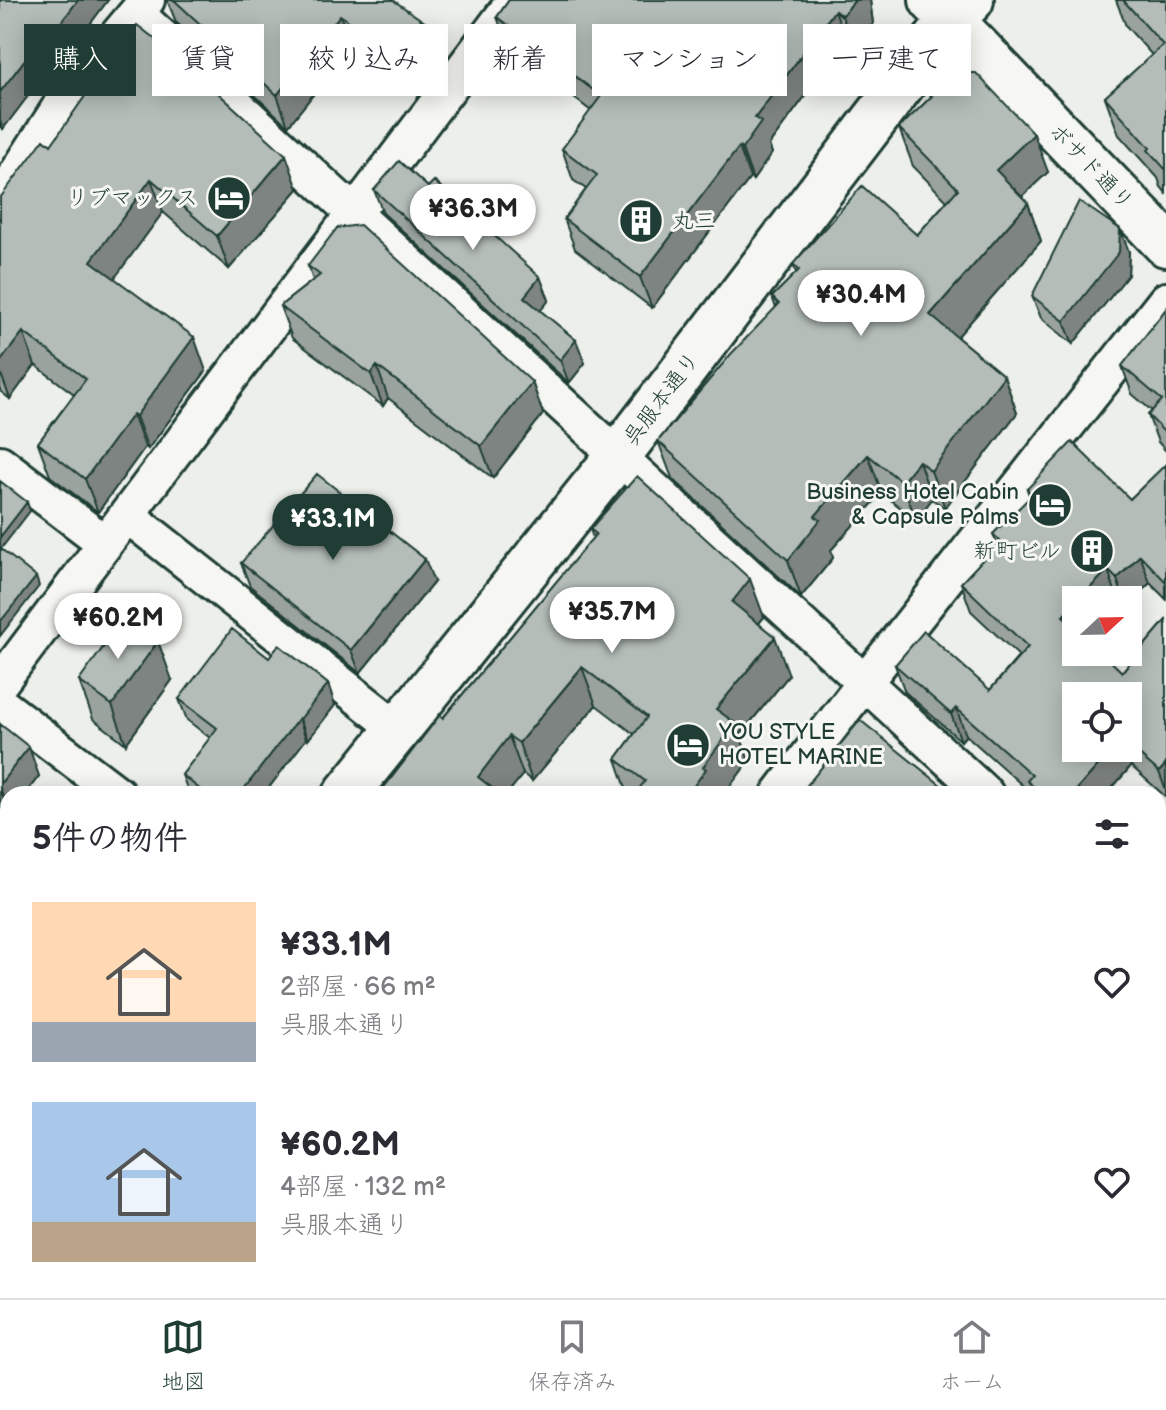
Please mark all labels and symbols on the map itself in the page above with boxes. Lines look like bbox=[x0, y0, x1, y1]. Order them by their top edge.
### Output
street label: ボサド通り bbox=[1043, 118, 1139, 216]
hotel icon: リブマックス bbox=[205, 174, 253, 222]
pin: ¥36.3M bbox=[408, 184, 538, 252]
place label: リブマックス bbox=[66, 185, 198, 212]
building icon: 丸三 bbox=[617, 197, 665, 245]
place label: 丸三 bbox=[672, 208, 716, 235]
pin: ¥30.4M bbox=[796, 270, 926, 338]
street label: 呉服本通り bbox=[618, 347, 706, 451]
place label: Business Hotel Cabin & Capsule Palms bbox=[806, 479, 1019, 531]
hotel icon: Business Hotel Cabin & Capsule Palms bbox=[1026, 481, 1074, 529]
pin: ¥33.1M bbox=[268, 494, 398, 562]
building icon: 新町ビル bbox=[1068, 527, 1116, 575]
place label: 新町ビル bbox=[973, 538, 1061, 565]
north arrow bbox=[1062, 586, 1142, 666]
pin: ¥35.7M bbox=[547, 587, 677, 655]
pin: ¥60.2M bbox=[53, 593, 183, 661]
place label: YOU STYLE HOTEL MARINE bbox=[718, 719, 883, 771]
hotel icon: YOU STYLE HOTEL MARINE bbox=[664, 721, 712, 769]

